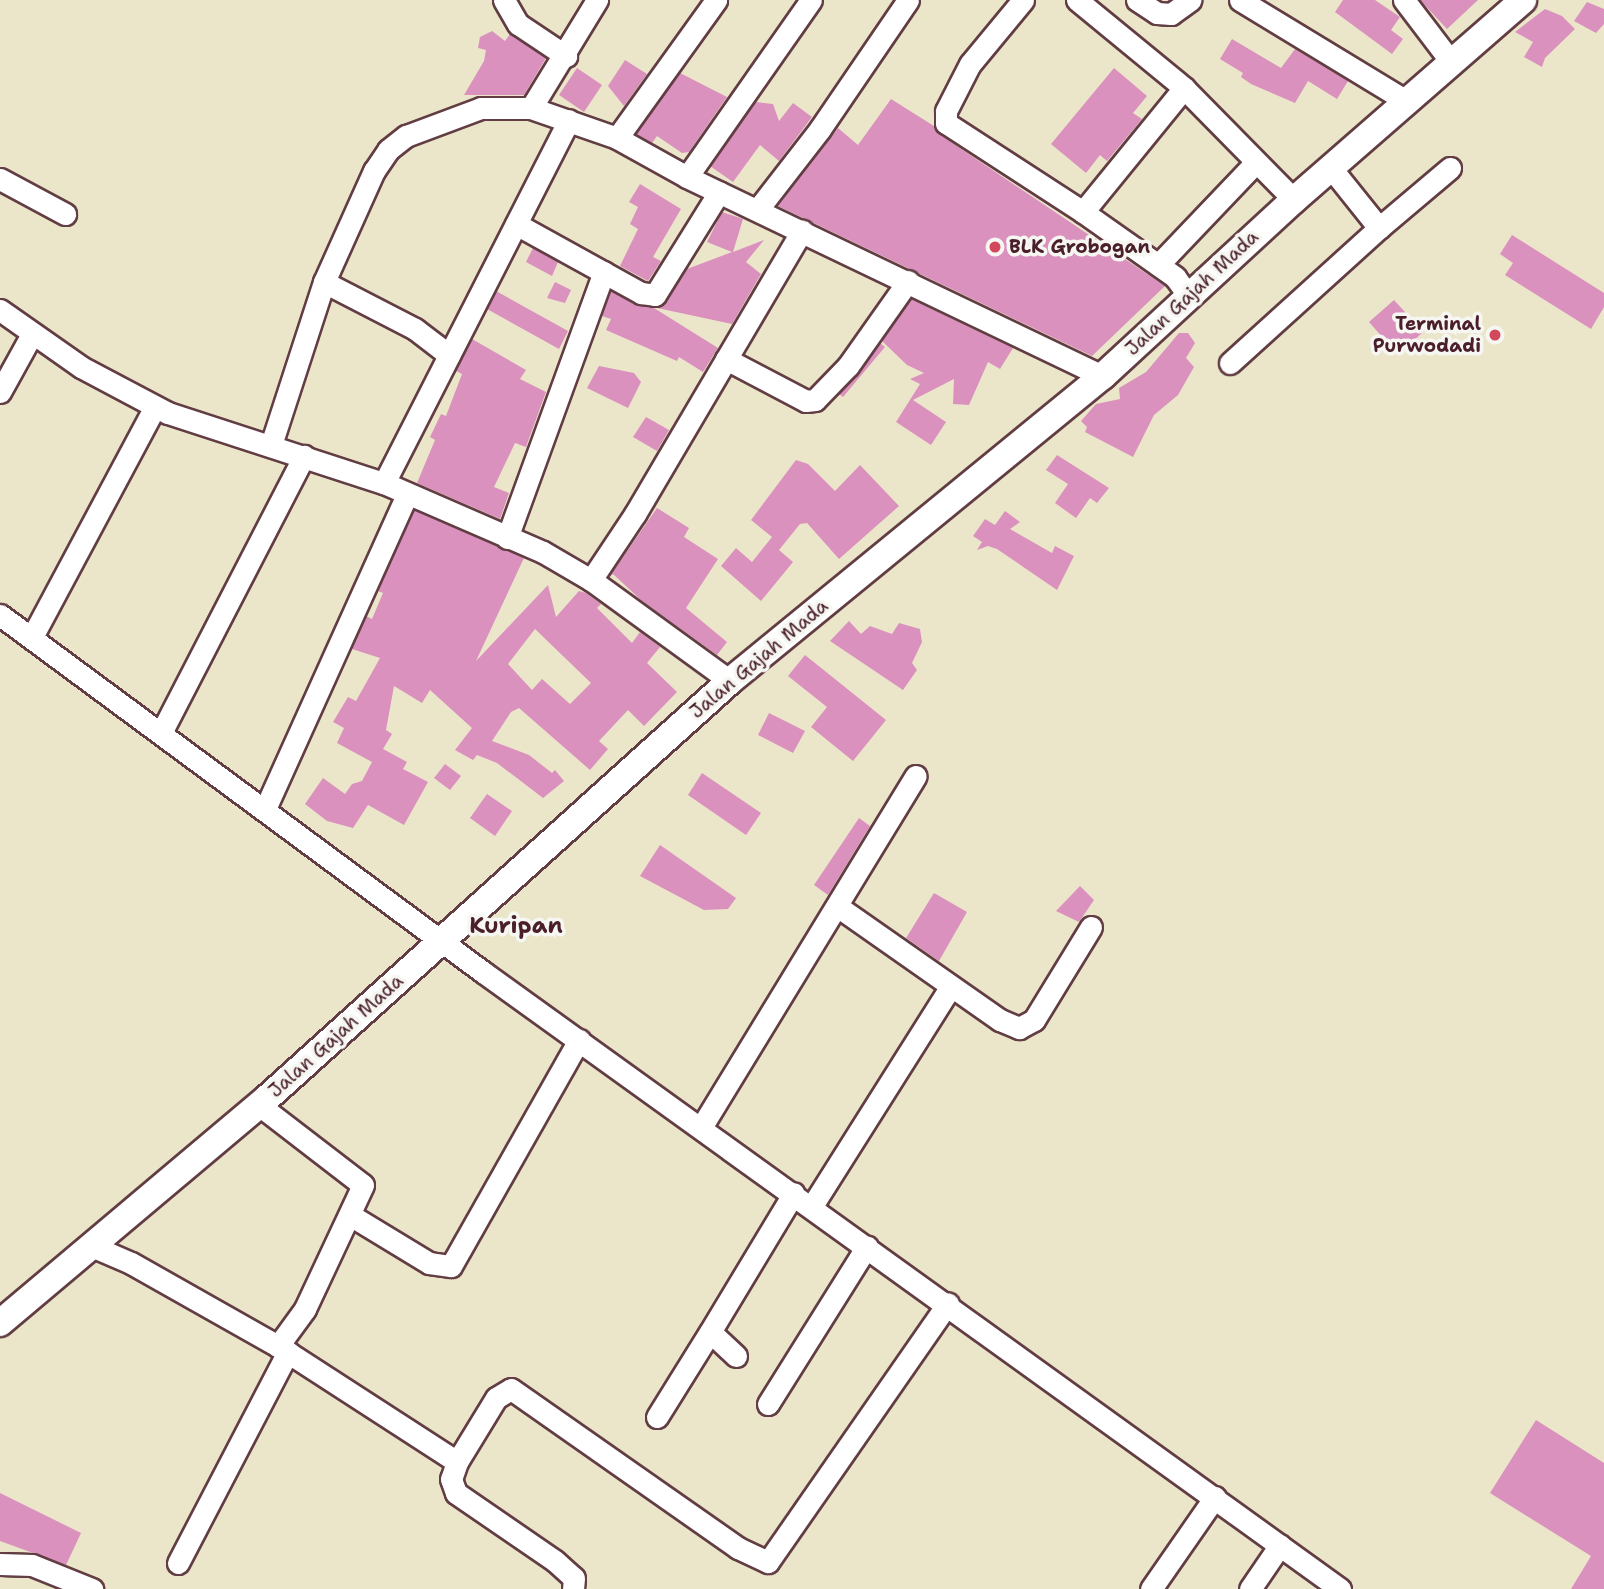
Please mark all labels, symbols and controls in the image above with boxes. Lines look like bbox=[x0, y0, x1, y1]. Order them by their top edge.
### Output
street label: Jalan Gajah Mada bbox=[1121, 226, 1263, 360]
place label: BLK Grobogan bbox=[1009, 236, 1150, 258]
marker: BLK Grobogan bbox=[987, 239, 1003, 255]
place label: Terminal Purwodadi bbox=[1373, 313, 1481, 357]
marker: Terminal Purwodadi bbox=[1487, 327, 1503, 343]
street label: Jalan Gajah Mada bbox=[685, 595, 833, 723]
district label: Kuripan bbox=[469, 911, 563, 939]
street label: Jalan Gajah Mada bbox=[264, 970, 408, 1102]

